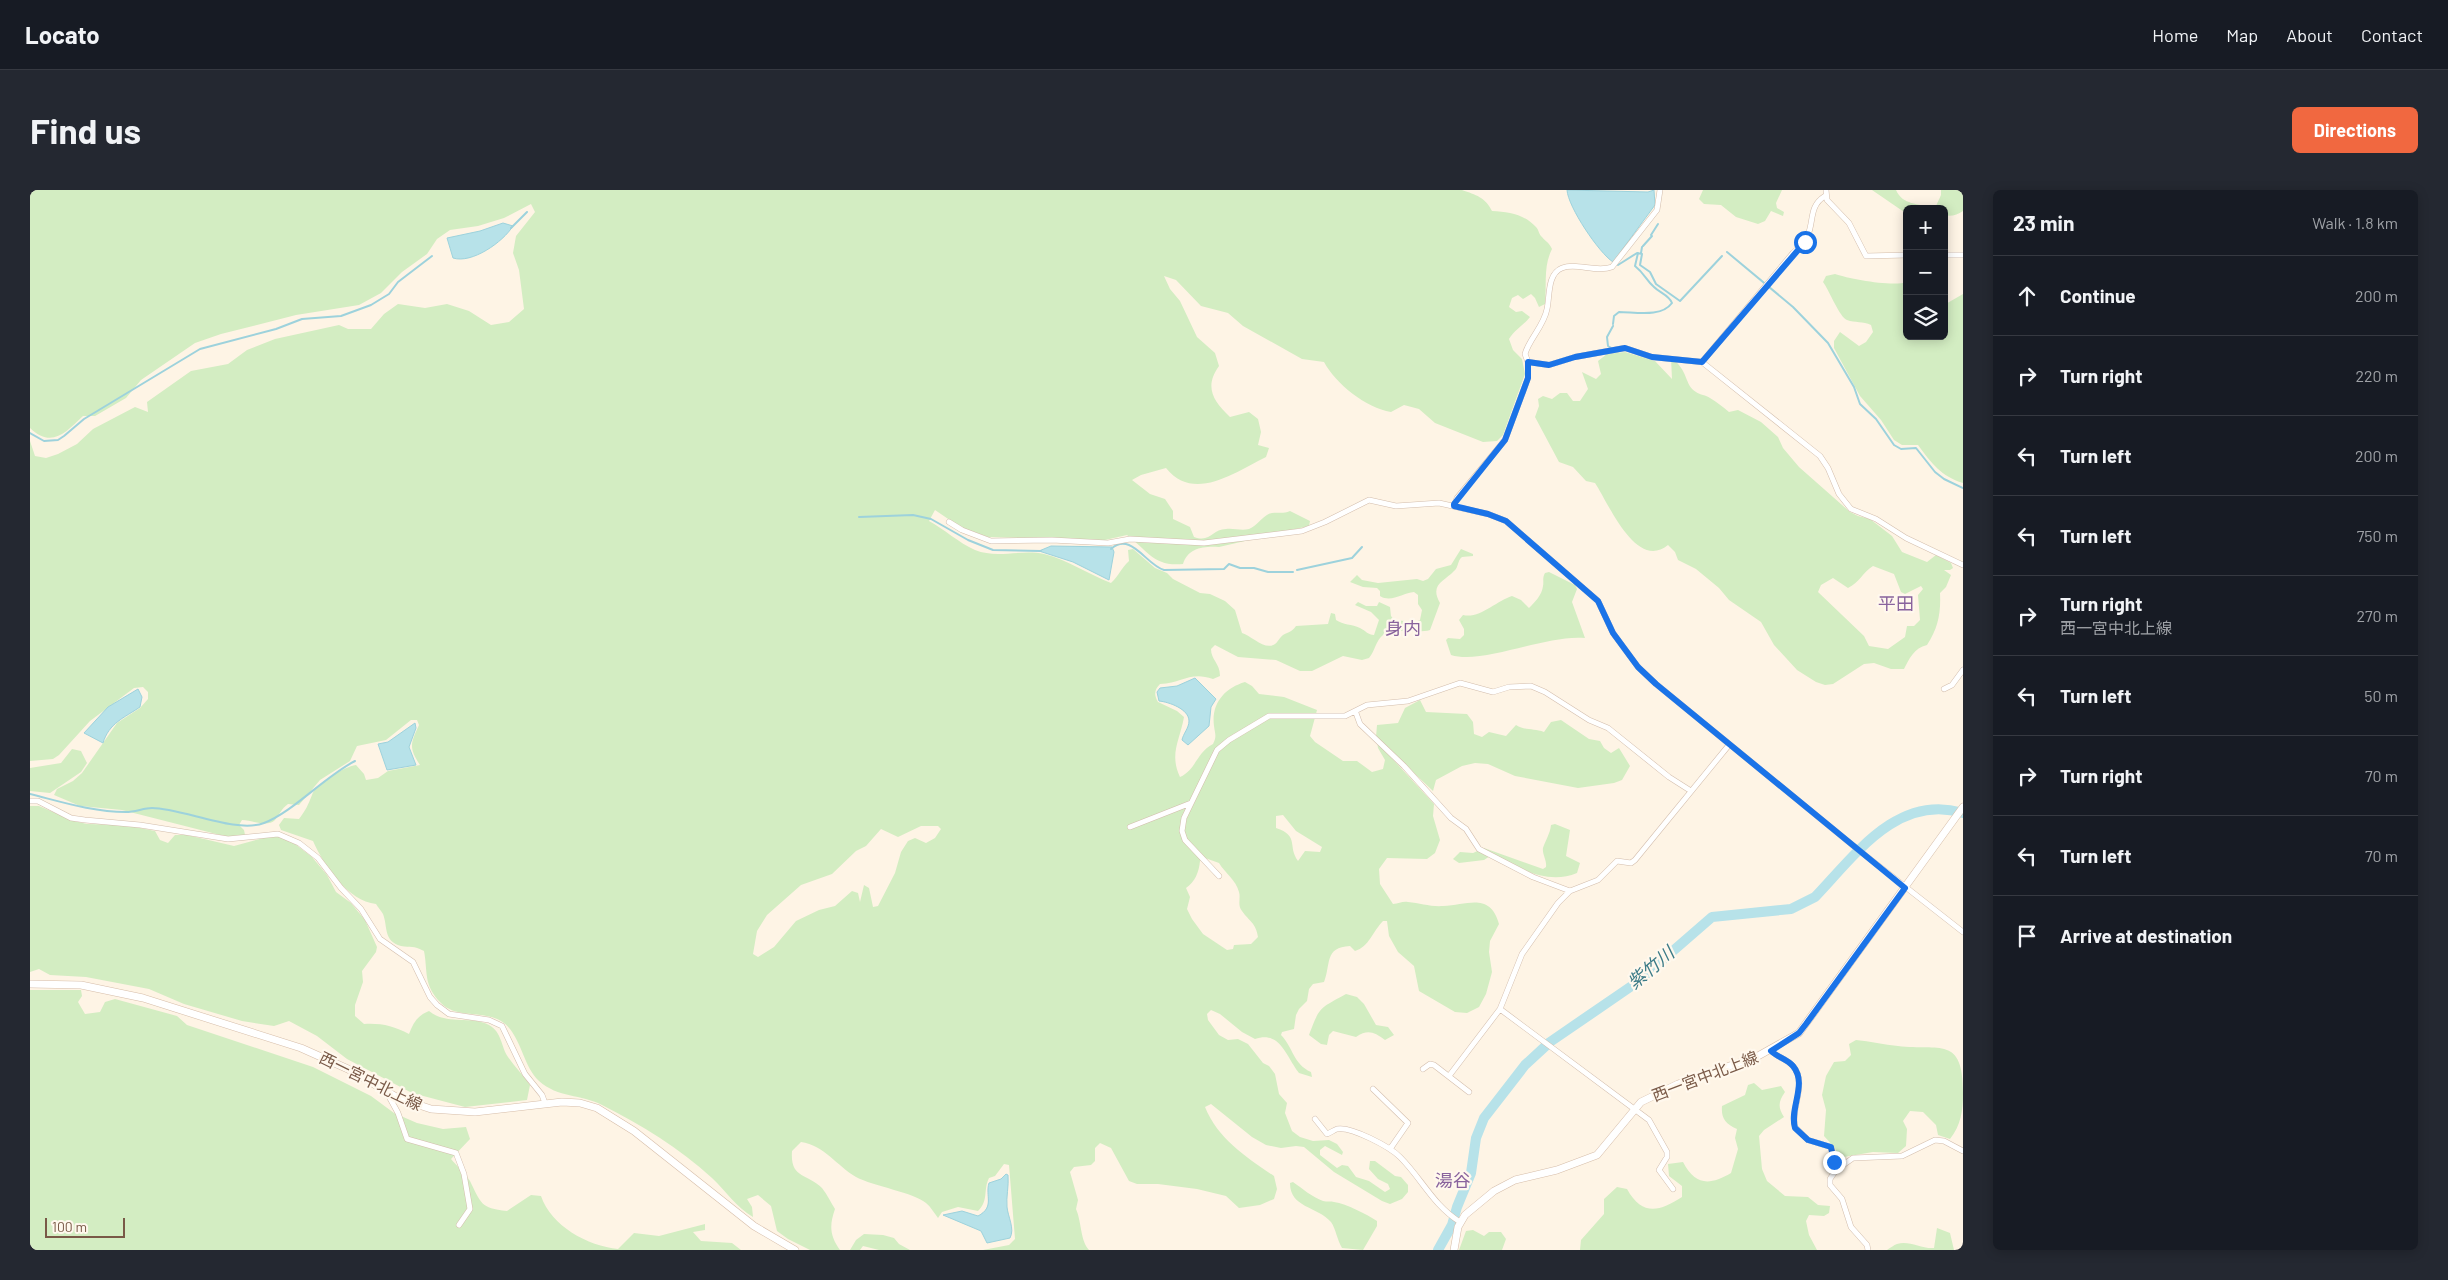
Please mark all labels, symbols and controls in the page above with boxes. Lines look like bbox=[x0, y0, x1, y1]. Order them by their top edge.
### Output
text: Locato bbox=[25, 20, 100, 49]
text: Home bbox=[2152, 24, 2198, 46]
text: Map bbox=[2226, 24, 2258, 46]
text: About bbox=[2286, 24, 2333, 46]
text: Contact bbox=[2361, 24, 2423, 46]
button: Directions bbox=[2292, 107, 2418, 153]
text: Find us bbox=[30, 109, 141, 151]
map controls bbox=[1903, 205, 1948, 340]
button: + bbox=[1903, 205, 1948, 250]
text: 23 min bbox=[2013, 210, 2074, 235]
text: Walk · 1.8 km bbox=[2312, 213, 2398, 232]
route start bbox=[1794, 231, 1817, 254]
button: − bbox=[1903, 250, 1948, 295]
icon: ahead bbox=[2013, 282, 2041, 310]
text: Continue bbox=[2060, 284, 2136, 307]
text: 200 m bbox=[2355, 286, 2398, 305]
button: layers bbox=[1903, 295, 1948, 340]
icon: right bbox=[2013, 362, 2041, 390]
text: Turn right bbox=[2060, 364, 2142, 387]
text: 220 m bbox=[2355, 366, 2398, 385]
icon: left bbox=[2013, 442, 2041, 470]
text: Turn left bbox=[2060, 444, 2131, 467]
text: 200 m bbox=[2355, 446, 2398, 465]
icon: left bbox=[2013, 522, 2041, 550]
text: Turn left bbox=[2060, 524, 2131, 547]
text: 750 m bbox=[2357, 526, 2398, 545]
district label: 平田 bbox=[1878, 592, 1914, 614]
text: Turn right bbox=[2060, 592, 2142, 615]
icon: right bbox=[2013, 602, 2041, 630]
text: 270 m bbox=[2356, 606, 2398, 625]
district label: 身内 bbox=[1385, 617, 1421, 639]
text: 西一宮中北上線 bbox=[2060, 618, 2172, 637]
icon: left bbox=[2013, 682, 2041, 710]
text: Turn left bbox=[2060, 684, 2131, 707]
text: 50 m bbox=[2364, 686, 2398, 705]
icon: right bbox=[2013, 762, 2041, 790]
text: Turn right bbox=[2060, 764, 2142, 787]
text: 70 m bbox=[2365, 766, 2398, 785]
icon: left bbox=[2013, 842, 2041, 870]
text: Turn left bbox=[2060, 844, 2131, 867]
text: 70 m bbox=[2365, 846, 2398, 865]
icon: arrive bbox=[2013, 922, 2041, 950]
text: Arrive at destination bbox=[2060, 924, 2232, 947]
water label: 紫竹川 bbox=[1623, 940, 1680, 993]
street label: 西一宮中北上線 bbox=[317, 1047, 426, 1114]
street label: 西一宮中北上線 bbox=[1649, 1047, 1761, 1104]
route end bbox=[1823, 1151, 1846, 1174]
district label: 湯谷 bbox=[1435, 1169, 1471, 1191]
scale bar bbox=[45, 1215, 125, 1238]
text: 100 m bbox=[52, 1218, 87, 1235]

